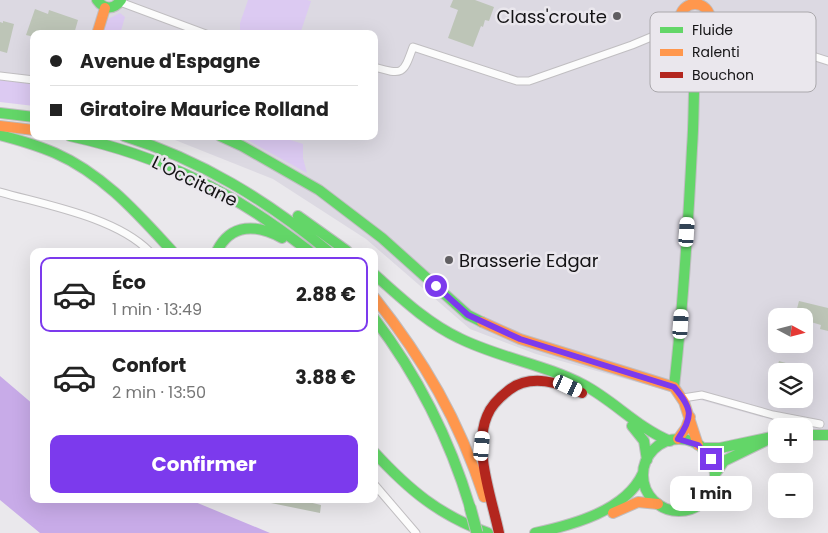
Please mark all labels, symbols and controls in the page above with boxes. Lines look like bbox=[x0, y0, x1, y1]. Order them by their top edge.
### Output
place label: Class'croute bbox=[496, 4, 607, 29]
marker: Class'croute bbox=[611, 10, 623, 22]
legend bbox=[650, 12, 816, 92]
text: Fluide bbox=[692, 20, 733, 40]
text: Ralenti bbox=[692, 42, 740, 62]
text: Avenue d'Espagne bbox=[80, 48, 260, 75]
text: Bouchon bbox=[692, 65, 754, 85]
text: Giratoire Maurice Rolland bbox=[80, 96, 329, 123]
street label: L'Occitane bbox=[148, 149, 242, 213]
car bbox=[678, 217, 695, 247]
place label: Brasserie Edgar bbox=[459, 248, 599, 273]
marker: Brasserie Edgar bbox=[443, 254, 455, 266]
text: Éco bbox=[112, 269, 146, 296]
icon: car bbox=[52, 272, 97, 317]
route start bbox=[425, 275, 447, 297]
text: 2.88 € bbox=[296, 281, 356, 308]
text: 1 min · 13:49 bbox=[112, 298, 202, 321]
north arrow bbox=[768, 308, 812, 352]
map controls bbox=[768, 308, 813, 518]
car bbox=[672, 309, 689, 339]
text: Confort bbox=[112, 352, 186, 379]
icon: car bbox=[52, 355, 97, 400]
button: layers bbox=[768, 363, 813, 408]
text: 3.88 € bbox=[295, 364, 356, 391]
car bbox=[551, 373, 584, 399]
text: 2 min · 13:50 bbox=[112, 381, 206, 404]
button: + bbox=[768, 418, 813, 463]
car bbox=[473, 430, 490, 462]
button: Confirmer bbox=[50, 435, 358, 493]
route end bbox=[700, 448, 722, 470]
button: − bbox=[768, 473, 813, 518]
callout: 1 min bbox=[670, 476, 752, 512]
text: 1 min bbox=[690, 482, 732, 505]

